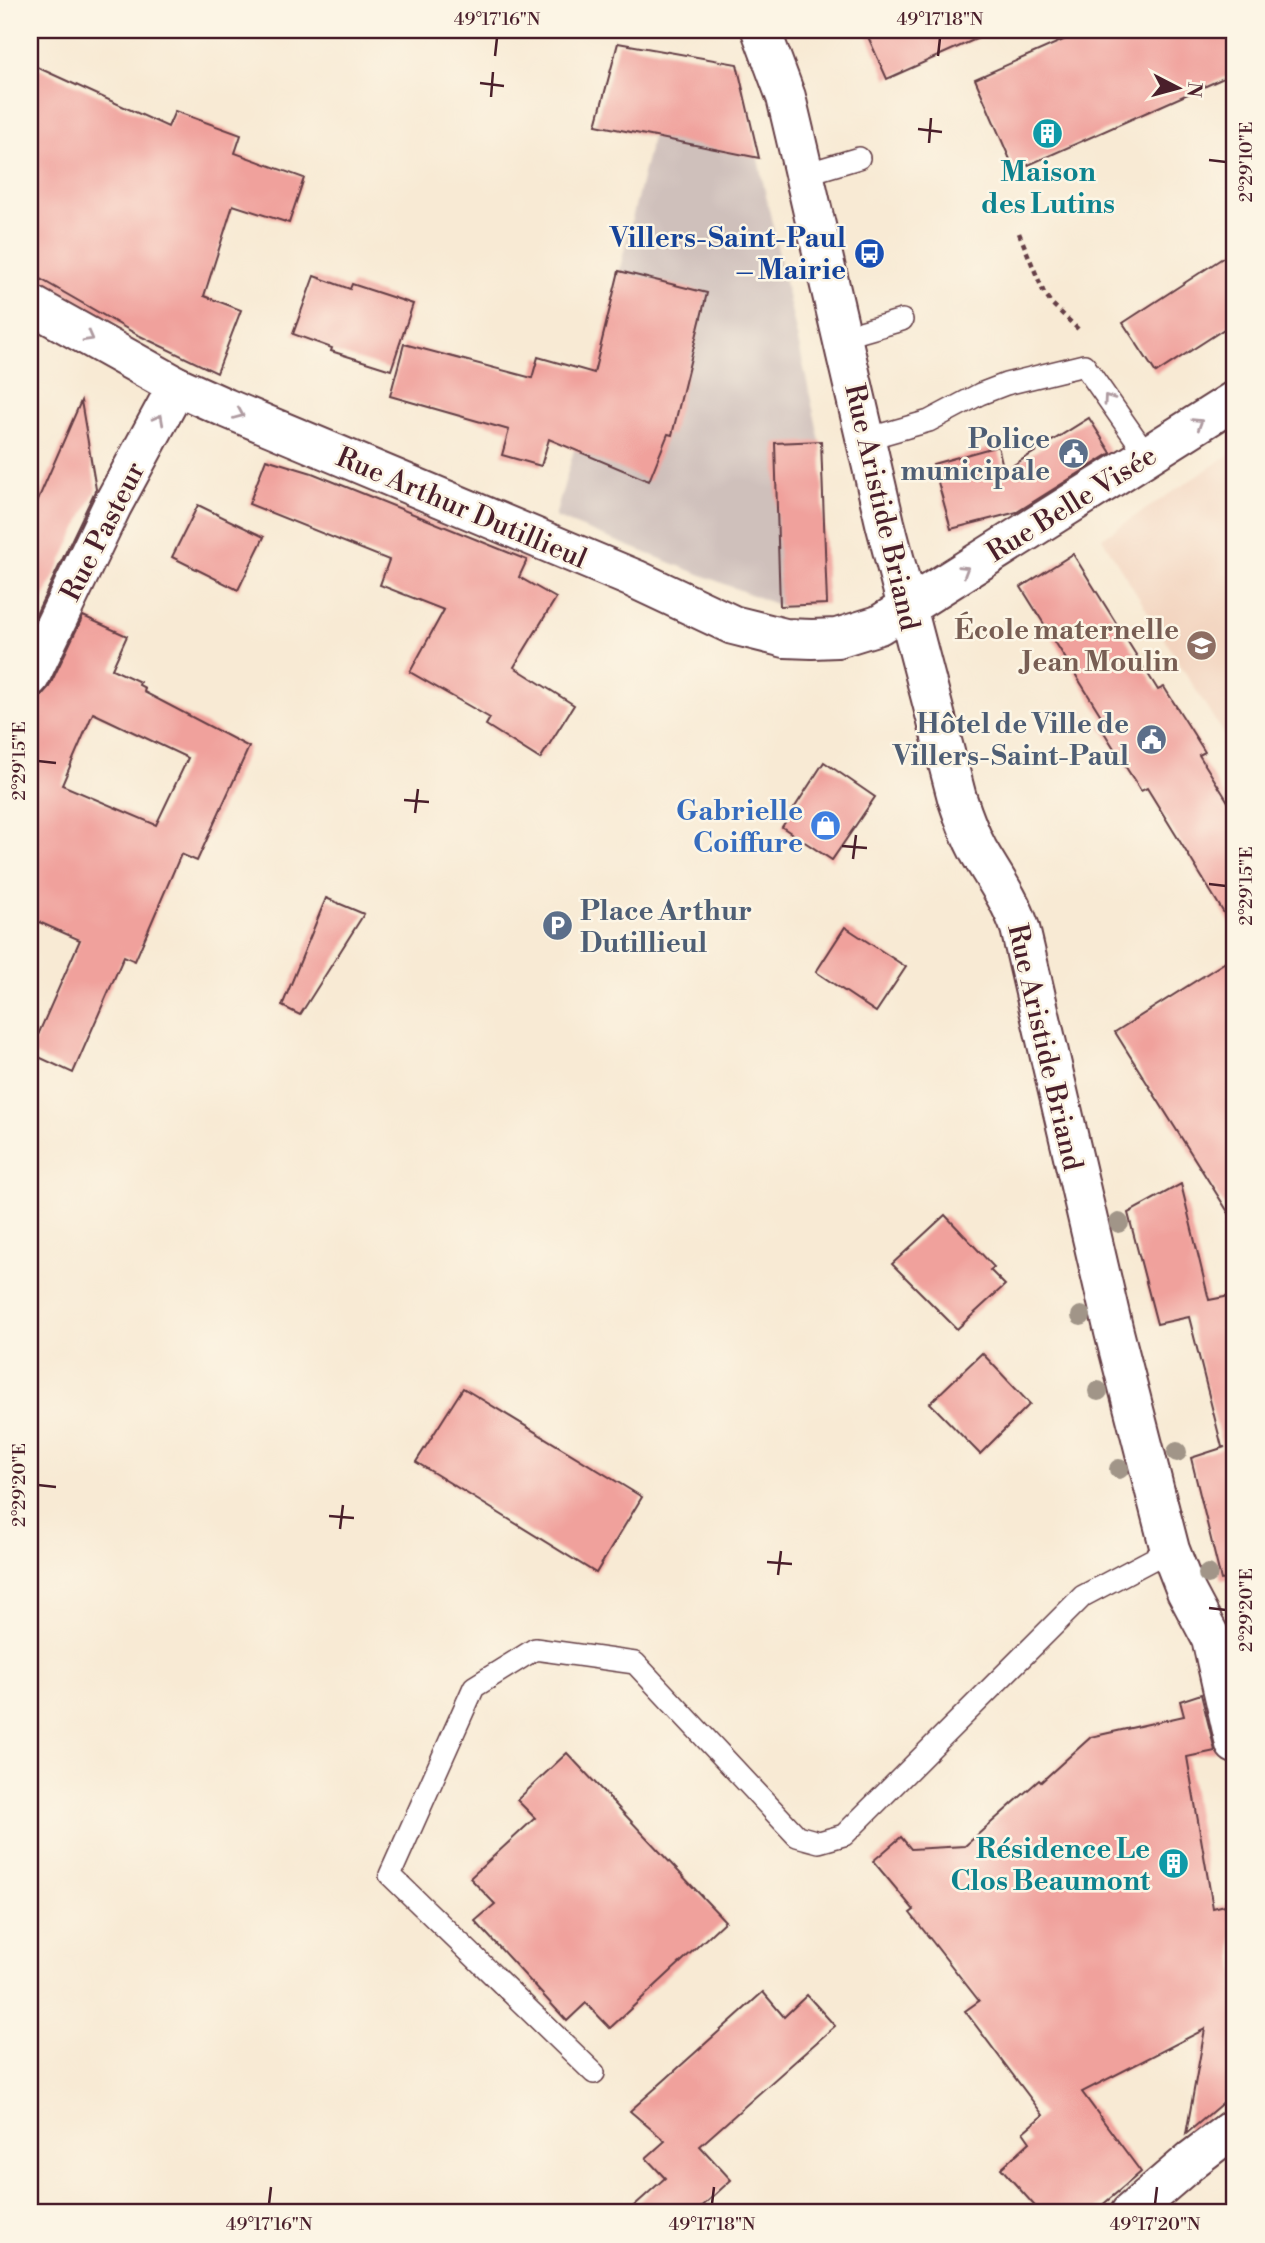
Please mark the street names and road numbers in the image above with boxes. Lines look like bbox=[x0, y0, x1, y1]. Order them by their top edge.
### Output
street label: Rue Aristide Briand bbox=[836, 381, 927, 634]
street label: Rue Belle Visée bbox=[980, 438, 1163, 570]
street label: Rue Arthur Dutillieul bbox=[331, 440, 592, 577]
street label: Rue Pasteur bbox=[53, 456, 153, 607]
street label: Rue Aristide Briand bbox=[999, 921, 1090, 1174]

